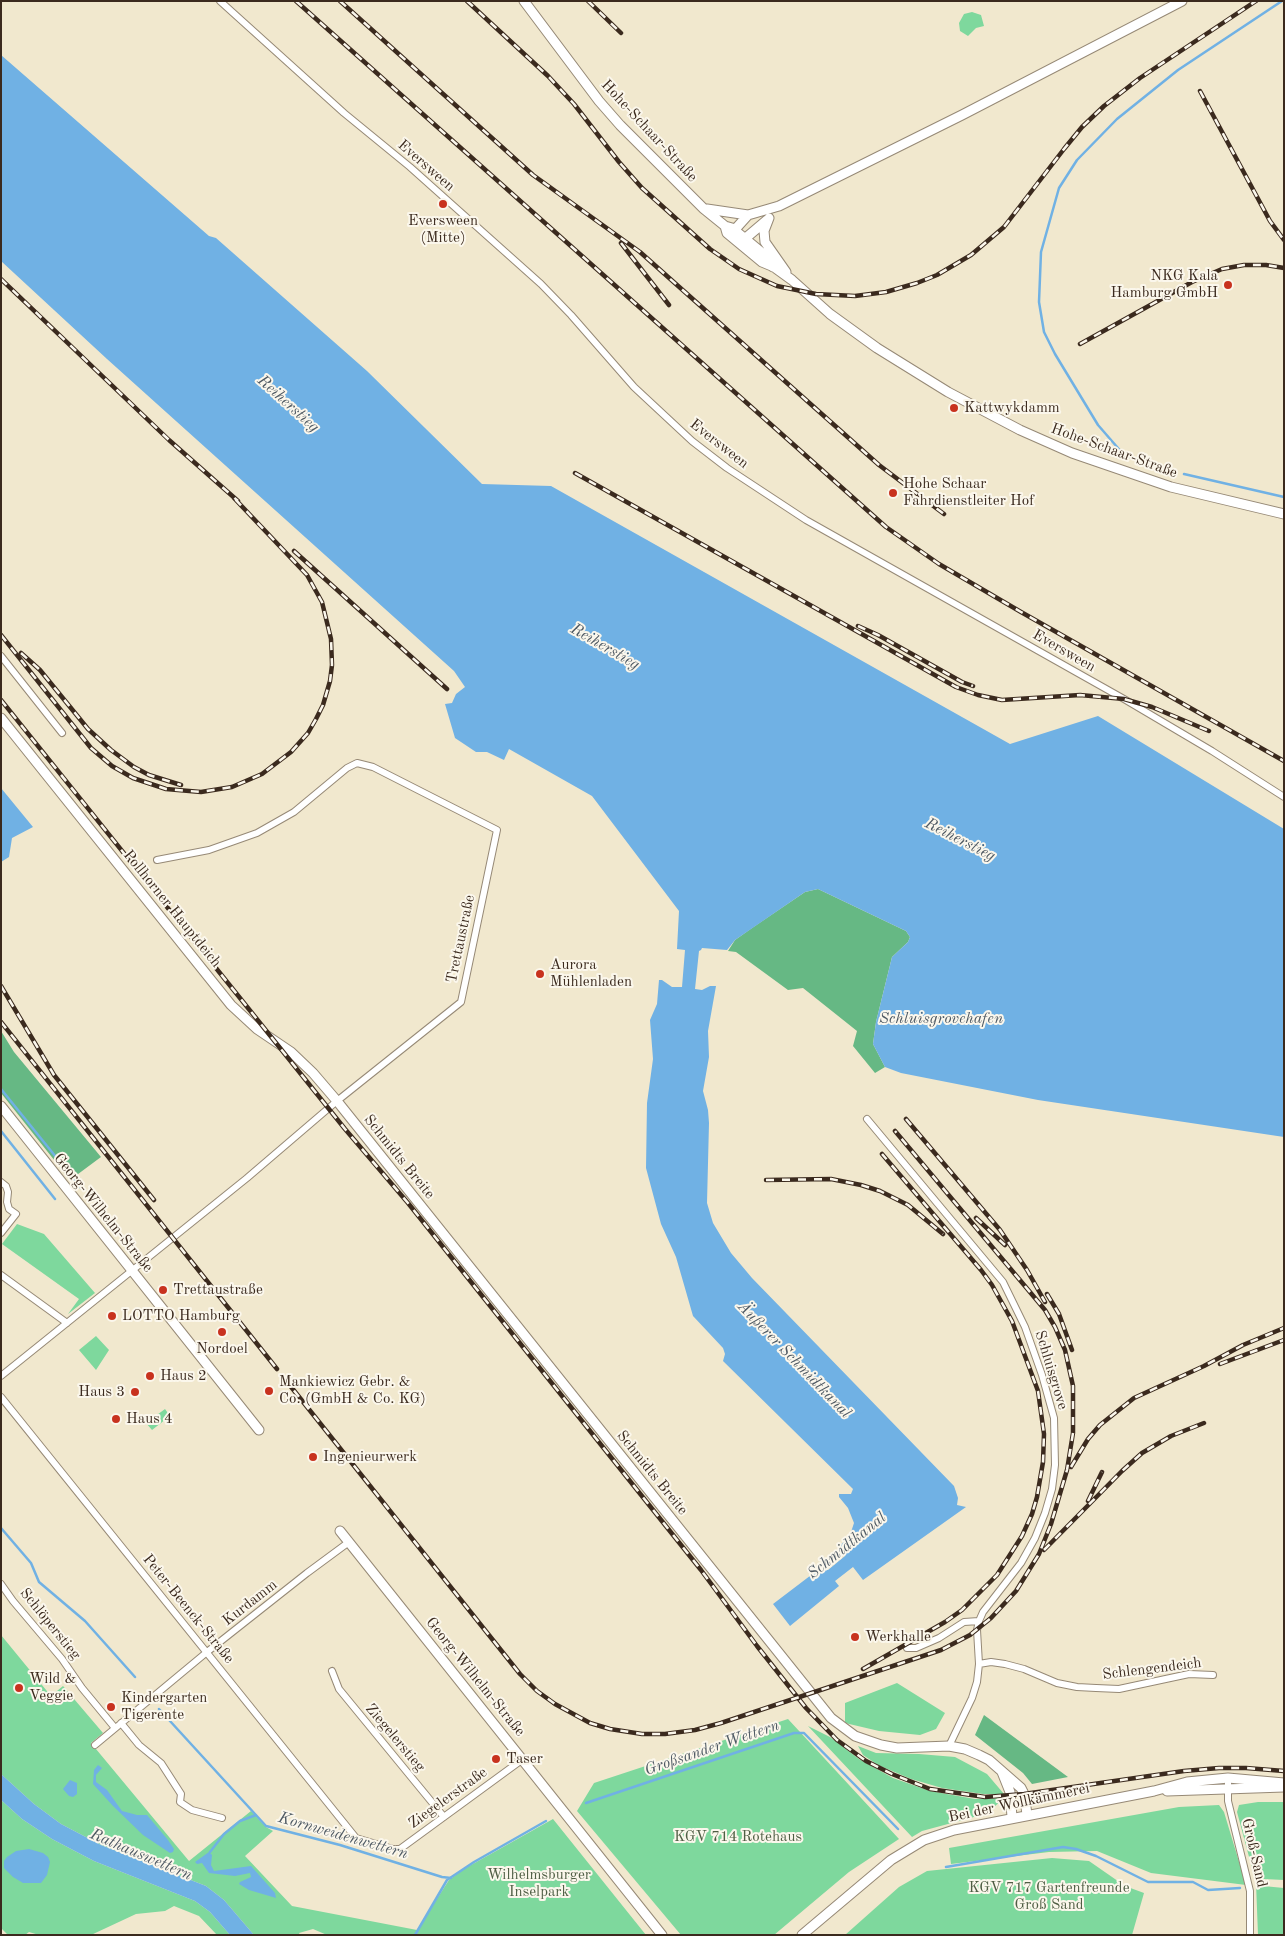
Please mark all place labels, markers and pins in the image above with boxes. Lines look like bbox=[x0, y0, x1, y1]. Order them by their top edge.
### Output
marker: Eversween (Mitte) bbox=[437, 198, 449, 210]
place label: Eversween (Mitte) bbox=[408, 212, 478, 247]
place label: NKG Kala Hamburg GmbH bbox=[1111, 267, 1218, 302]
marker: NKG Kala Hamburg GmbH bbox=[1222, 279, 1234, 291]
place label: Kattwykdamm bbox=[964, 399, 1060, 417]
marker: Kattwykdamm bbox=[948, 402, 960, 414]
place label: Hohe Schaar Fahrdienstleiter Hof bbox=[903, 475, 1034, 510]
marker: Hohe Schaar Fahrdienstleiter Hof bbox=[887, 487, 899, 499]
place label: Aurora Mühlenladen bbox=[550, 956, 632, 991]
marker: Aurora Mühlenladen bbox=[534, 968, 546, 980]
place label: Trettaustraße bbox=[173, 1281, 263, 1299]
marker: Trettaustraße bbox=[157, 1284, 169, 1296]
place label: LOTTO Hamburg bbox=[122, 1307, 240, 1325]
marker: LOTTO Hamburg bbox=[106, 1310, 118, 1322]
marker: Nordoel bbox=[216, 1326, 228, 1338]
place label: Nordoel bbox=[196, 1340, 248, 1358]
place label: Haus 2 bbox=[160, 1367, 207, 1385]
marker: Haus 2 bbox=[144, 1370, 156, 1382]
place label: Mankiewicz Gebr. & Co. (GmbH & Co. KG) bbox=[279, 1373, 426, 1408]
place label: Haus 3 bbox=[78, 1383, 125, 1401]
marker: Mankiewicz Gebr. & Co. (GmbH & Co. KG) bbox=[263, 1385, 275, 1397]
marker: Haus 3 bbox=[129, 1386, 141, 1398]
place label: Haus 4 bbox=[126, 1410, 173, 1428]
marker: Haus 4 bbox=[110, 1413, 122, 1425]
place label: Ingenieurwerk bbox=[323, 1448, 417, 1466]
marker: Ingenieurwerk bbox=[307, 1451, 319, 1463]
place label: Werkhalle bbox=[865, 1628, 931, 1646]
marker: Werkhalle bbox=[849, 1631, 861, 1643]
place label: Wild & Veggie bbox=[29, 1670, 76, 1705]
marker: Wild & Veggie bbox=[13, 1682, 25, 1694]
place label: Kindergarten Tigerente bbox=[121, 1689, 207, 1724]
marker: Kindergarten Tigerente bbox=[105, 1701, 117, 1713]
place label: Taser bbox=[506, 1750, 543, 1768]
marker: Taser bbox=[490, 1753, 502, 1765]

